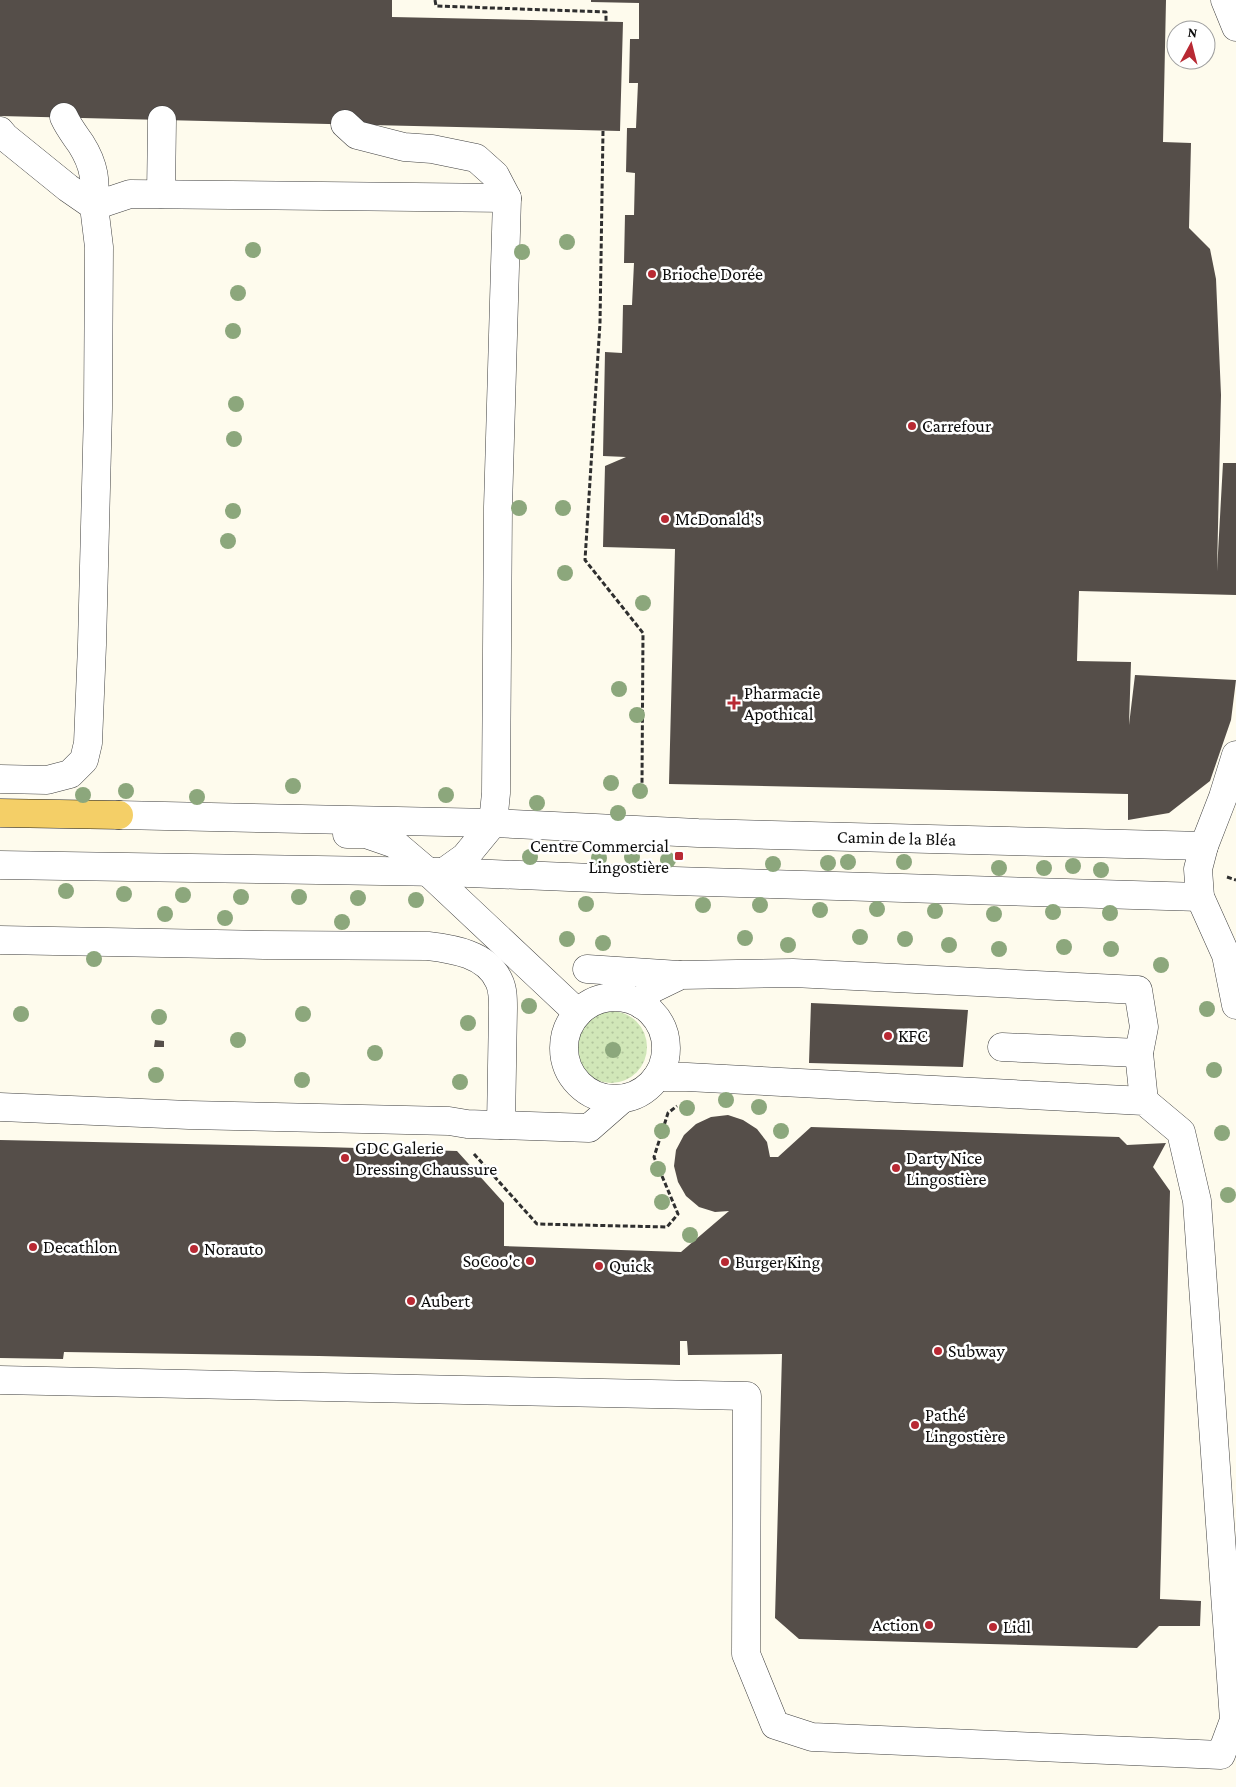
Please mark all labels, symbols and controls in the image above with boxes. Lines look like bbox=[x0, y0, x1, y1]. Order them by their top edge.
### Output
north arrow bbox=[1166, 20, 1216, 70]
text: N bbox=[1187, 24, 1199, 41]
place label: Brioche Dorée bbox=[662, 264, 763, 284]
marker: Brioche Dorée bbox=[646, 268, 658, 280]
place label: Carrefour bbox=[922, 416, 992, 436]
marker: Carrefour bbox=[906, 420, 918, 432]
place label: McDonald's bbox=[675, 509, 762, 529]
marker: McDonald's bbox=[659, 513, 671, 525]
place label: Pharmacie Apothical bbox=[744, 683, 820, 724]
marker: Pharmacie Apothical bbox=[728, 697, 740, 709]
street label: Camin de la Bléa bbox=[837, 827, 956, 850]
place label: Centre Commercial Lingostière bbox=[530, 836, 669, 877]
marker: Centre Commercial Lingostière bbox=[673, 850, 685, 862]
place label: KFC bbox=[898, 1026, 928, 1046]
marker: KFC bbox=[882, 1030, 894, 1042]
place label: GDC Galerie Dressing Chaussure bbox=[355, 1138, 497, 1179]
place label: Darty Nice Lingostière bbox=[906, 1148, 987, 1189]
marker: GDC Galerie Dressing Chaussure bbox=[339, 1152, 351, 1164]
marker: Darty Nice Lingostière bbox=[890, 1162, 902, 1174]
place label: Decathlon bbox=[43, 1237, 118, 1257]
place label: Norauto bbox=[204, 1239, 263, 1259]
marker: Decathlon bbox=[27, 1241, 39, 1253]
marker: Norauto bbox=[188, 1243, 200, 1255]
place label: SoCoo'c bbox=[463, 1251, 521, 1271]
place label: Burger King bbox=[735, 1252, 820, 1272]
marker: SoCoo'c bbox=[524, 1255, 536, 1267]
place label: Quick bbox=[609, 1256, 652, 1276]
marker: Burger King bbox=[719, 1256, 731, 1268]
marker: Quick bbox=[593, 1260, 605, 1272]
place label: Aubert bbox=[421, 1291, 471, 1311]
marker: Aubert bbox=[405, 1295, 417, 1307]
place label: Subway bbox=[948, 1341, 1006, 1361]
marker: Subway bbox=[932, 1345, 944, 1357]
place label: Pathé Lingostière bbox=[925, 1405, 1006, 1446]
marker: Pathé Lingostière bbox=[909, 1419, 921, 1431]
place label: Action bbox=[872, 1615, 919, 1635]
place label: Lidl bbox=[1003, 1617, 1031, 1637]
marker: Action bbox=[923, 1619, 935, 1631]
marker: Lidl bbox=[987, 1621, 999, 1633]

